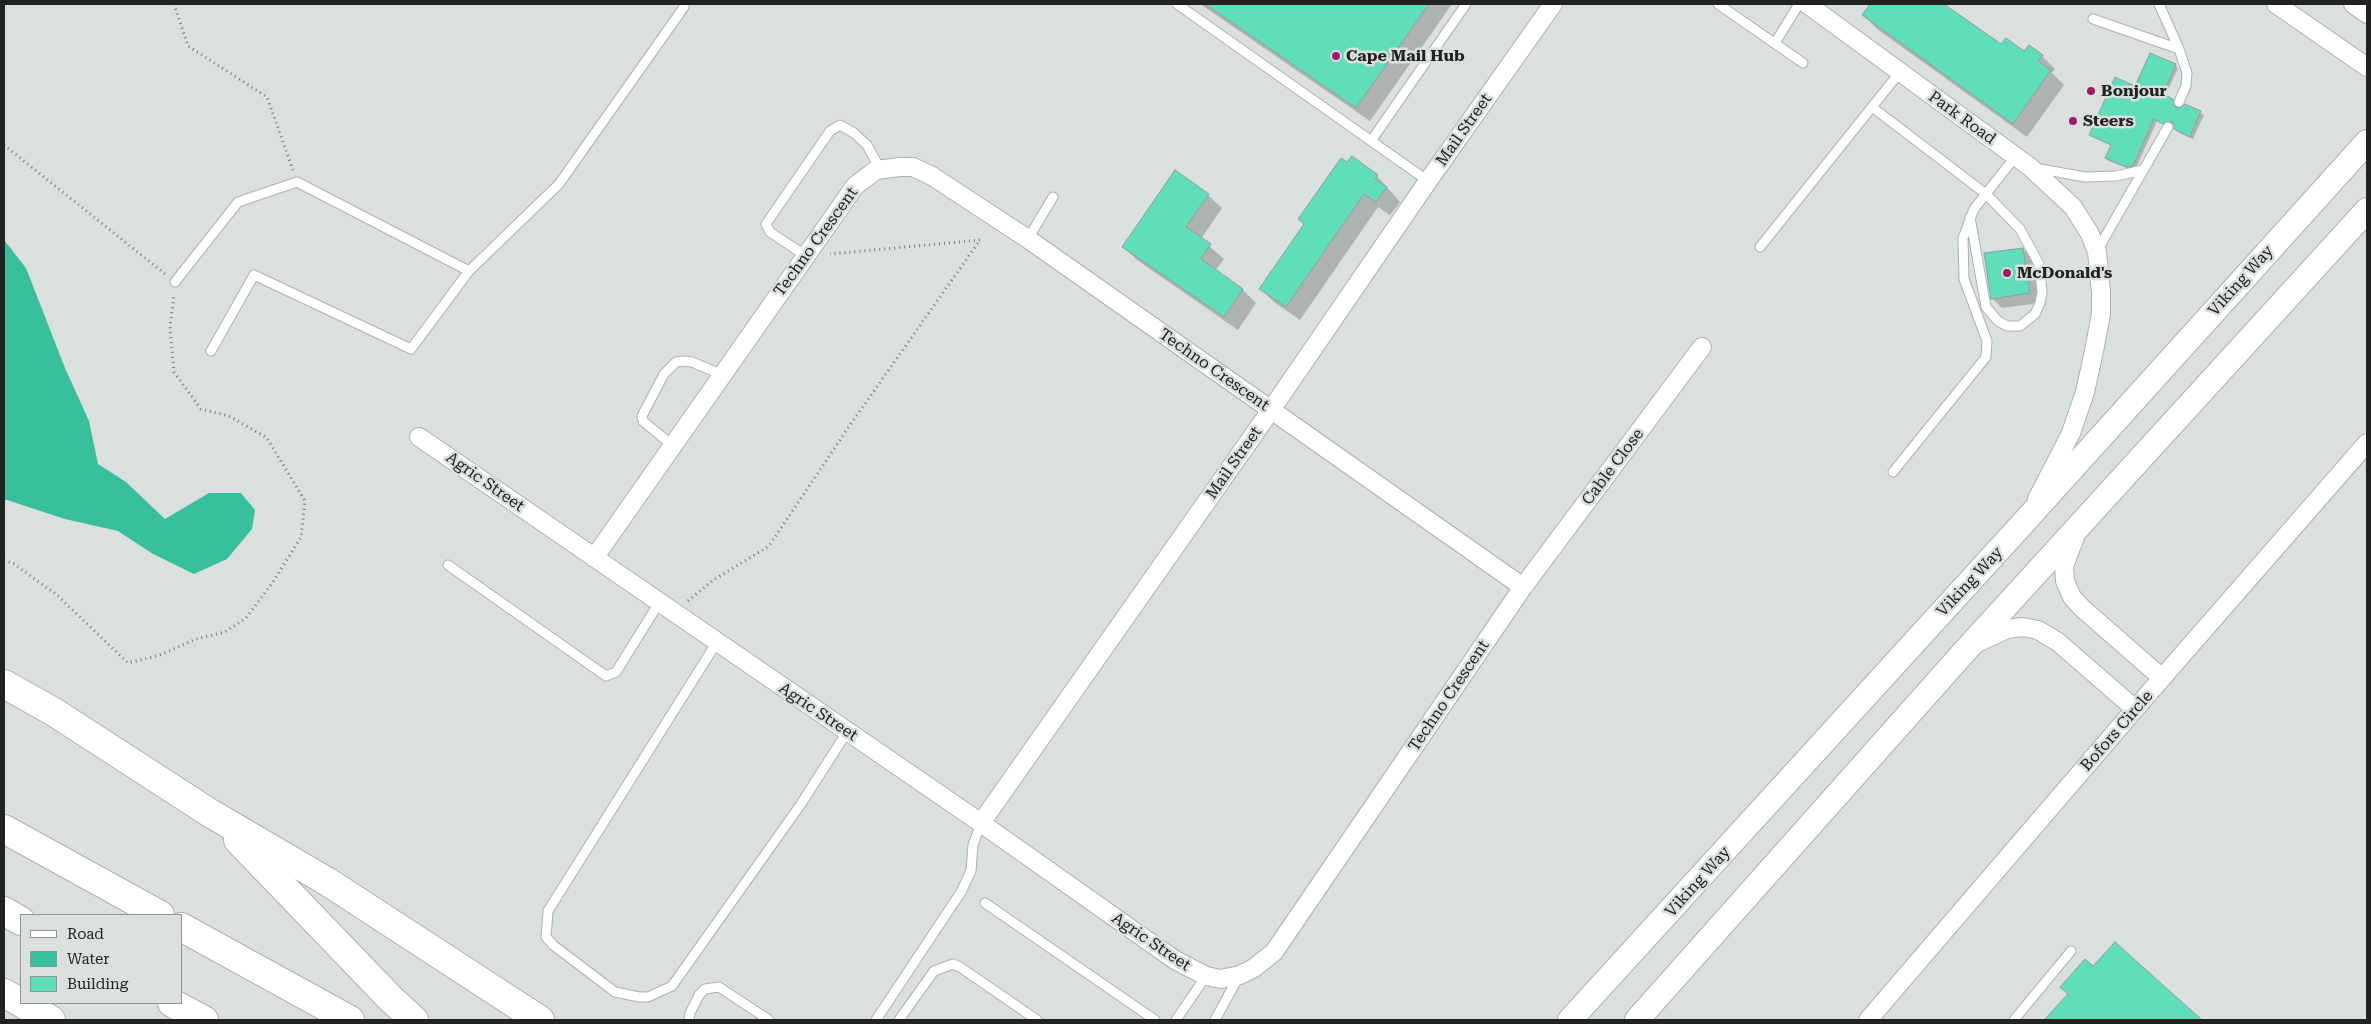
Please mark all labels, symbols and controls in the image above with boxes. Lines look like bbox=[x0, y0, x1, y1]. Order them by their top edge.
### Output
place label: Cape Mail Hub bbox=[1346, 46, 1465, 66]
marker: Cape Mail Hub bbox=[1330, 50, 1342, 62]
place label: Bonjour bbox=[2101, 81, 2167, 101]
marker: Bonjour bbox=[2085, 85, 2097, 97]
street label: Park Road bbox=[1925, 87, 1999, 149]
street label: Mail Street bbox=[1432, 90, 1496, 170]
place label: Steers bbox=[2083, 111, 2134, 131]
marker: Steers bbox=[2067, 115, 2079, 127]
street label: Techno Crescent bbox=[770, 184, 862, 300]
street label: Viking Way bbox=[2204, 242, 2278, 320]
place label: McDonald's bbox=[2017, 263, 2112, 283]
marker: McDonald's bbox=[2001, 267, 2013, 279]
street label: Techno Crescent bbox=[1155, 325, 1273, 415]
street label: Mail Street bbox=[1202, 423, 1266, 503]
street label: Cable Close bbox=[1578, 425, 1648, 509]
street label: Agric Street bbox=[442, 448, 528, 516]
street label: Viking Way bbox=[1933, 543, 2007, 621]
street label: Techno Crescent bbox=[1405, 637, 1493, 755]
street label: Agric Street bbox=[775, 679, 861, 745]
street label: Bofors Circle bbox=[2077, 687, 2157, 775]
street label: Viking Way bbox=[1661, 843, 1735, 921]
street label: Agric Street bbox=[1108, 909, 1194, 975]
legend bbox=[20, 914, 182, 1004]
text: Road bbox=[67, 925, 104, 943]
text: Water bbox=[67, 950, 109, 968]
text: Building bbox=[67, 975, 128, 993]

